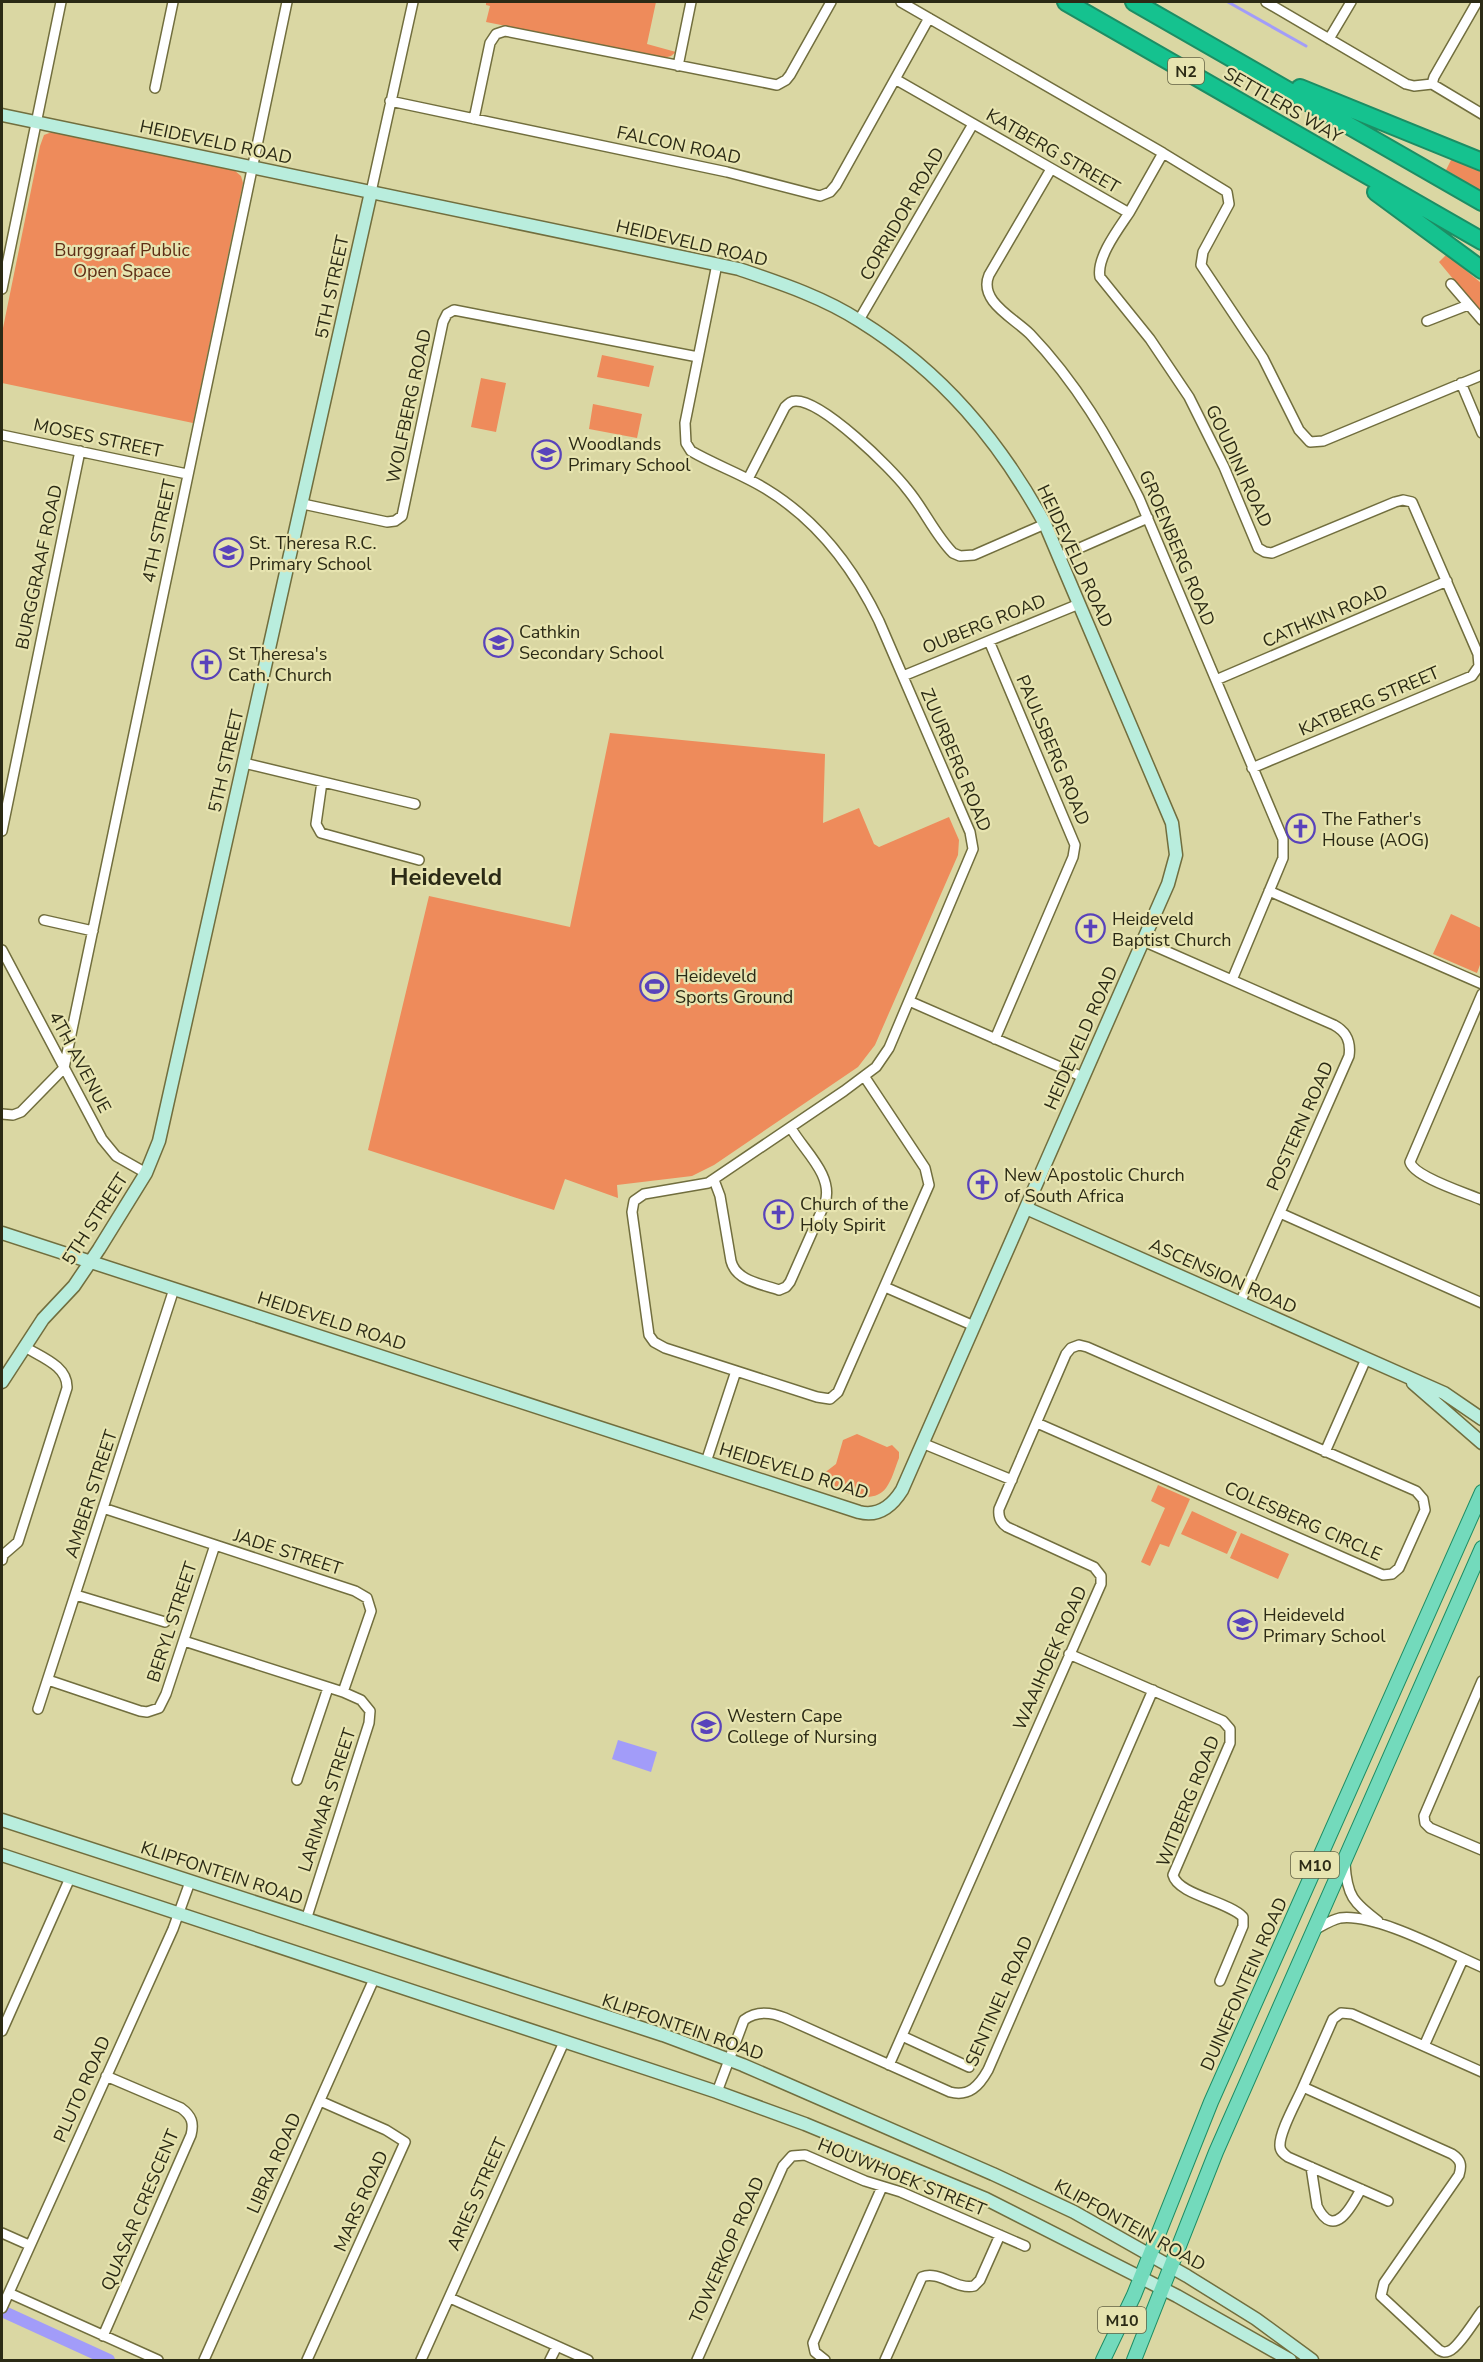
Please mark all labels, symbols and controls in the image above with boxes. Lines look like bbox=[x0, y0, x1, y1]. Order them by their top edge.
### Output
road number: N2 bbox=[1168, 58, 1204, 84]
street label: SETTLERS WAY bbox=[1220, 61, 1347, 149]
street label: KATBERG STREET bbox=[982, 103, 1124, 199]
street label: HEIDEVELD ROAD bbox=[138, 114, 294, 170]
street label: FALCON ROAD bbox=[615, 120, 743, 170]
street label: CORRIDOR ROAD bbox=[854, 143, 950, 285]
street label: HEIDEVELD ROAD bbox=[614, 214, 770, 272]
street label: 5TH STREET bbox=[309, 233, 355, 341]
park label: Burggraaf Public Open Space bbox=[54, 238, 190, 283]
street label: WOLFBERG ROAD bbox=[381, 327, 437, 485]
street label: GOUDINI ROAD bbox=[1200, 401, 1278, 531]
street label: MOSES STREET bbox=[31, 413, 165, 463]
place label: Woodlands Primary School bbox=[568, 432, 691, 477]
school or university icon: Woodlands Primary School bbox=[531, 438, 563, 470]
street label: GROENBERG ROAD bbox=[1133, 466, 1221, 630]
street label: 4TH STREET bbox=[136, 477, 182, 585]
street label: HEIDEVELD ROAD bbox=[1031, 481, 1119, 631]
street label: BURGGRAAF ROAD bbox=[10, 482, 68, 652]
place label: St. Theresa R.C. Primary School bbox=[249, 531, 377, 576]
school or university icon: St. Theresa R.C. Primary School bbox=[212, 537, 244, 569]
street label: CATHKIN ROAD bbox=[1259, 579, 1391, 653]
street label: OUBERG ROAD bbox=[919, 588, 1049, 660]
place label: Cathkin Secondary School bbox=[519, 620, 665, 665]
school or university icon: Cathkin Secondary School bbox=[482, 626, 514, 658]
place label: St Theresa's Cath. Church bbox=[228, 642, 332, 687]
church icon: St Theresa's Cath. Church bbox=[191, 648, 223, 680]
street label: KATBERG STREET bbox=[1295, 660, 1443, 742]
street label: PAULSBERG ROAD bbox=[1010, 671, 1096, 829]
street label: ZUURBERG ROAD bbox=[915, 685, 997, 835]
street label: 5TH STREET bbox=[202, 707, 250, 815]
place label: The Father's House (AOG) bbox=[1322, 807, 1430, 852]
church icon: The Father's House (AOG) bbox=[1285, 813, 1317, 845]
district label: Heideveld bbox=[390, 861, 502, 893]
place label: Heideveld Baptist Church bbox=[1112, 907, 1231, 952]
church icon: Heideveld Baptist Church bbox=[1075, 913, 1107, 945]
street label: HEIDEVELD ROAD bbox=[1038, 962, 1124, 1114]
place label: Heideveld Sports Ground bbox=[675, 964, 793, 1009]
sports icon: Heideveld Sports Ground bbox=[638, 970, 670, 1002]
street label: 4TH AVENUE bbox=[43, 1007, 117, 1117]
street label: POSTERN ROAD bbox=[1261, 1058, 1339, 1194]
place label: New Apostolic Church of South Africa bbox=[1004, 1163, 1185, 1208]
street label: 5TH STREET bbox=[56, 1168, 134, 1270]
church icon: New Apostolic Church of South Africa bbox=[967, 1169, 999, 1201]
place label: Church of the Holy Spirit bbox=[800, 1192, 909, 1237]
church icon: Church of the Holy Spirit bbox=[763, 1198, 795, 1230]
street label: ASCENSION ROAD bbox=[1145, 1233, 1301, 1319]
street label: HEIDEVELD ROAD bbox=[254, 1286, 410, 1356]
street label: AMBER STREET bbox=[59, 1427, 123, 1561]
street label: HEIDEVELD ROAD bbox=[716, 1437, 872, 1505]
street label: COLESBERG CIRCLE bbox=[1220, 1475, 1386, 1567]
street label: JADE STREET bbox=[230, 1523, 345, 1581]
street label: BERYL STREET bbox=[141, 1559, 203, 1685]
street label: WAAIHOEK ROAD bbox=[1007, 1582, 1093, 1734]
place label: Heideveld Primary School bbox=[1263, 1603, 1386, 1648]
school or university icon: Heideveld Primary School bbox=[1226, 1609, 1258, 1641]
place label: Western Cape College of Nursing bbox=[727, 1704, 877, 1749]
school or university icon: Western Cape College of Nursing bbox=[690, 1710, 722, 1742]
street label: LARIMAR STREET bbox=[292, 1725, 362, 1875]
street label: WITBERG ROAD bbox=[1151, 1732, 1225, 1870]
street label: KLIPFONTEIN ROAD bbox=[138, 1835, 306, 1911]
road number: M10 bbox=[1291, 1852, 1339, 1878]
street label: DUINEFONTEIN ROAD bbox=[1195, 1893, 1293, 2075]
street label: SENTINEL ROAD bbox=[959, 1932, 1039, 2070]
street label: KLIPFONTEIN ROAD bbox=[599, 1988, 767, 2066]
street label: PLUTO ROAD bbox=[48, 2032, 116, 2146]
street label: LIBRA ROAD bbox=[241, 2109, 307, 2217]
street label: QUASAR CRESCENT bbox=[95, 2126, 185, 2294]
street label: HOUWHOEK STREET bbox=[814, 2132, 990, 2222]
street label: ARIES STREET bbox=[441, 2134, 513, 2254]
street label: MARS ROAD bbox=[328, 2147, 394, 2255]
street label: TOWERKOP ROAD bbox=[684, 2173, 770, 2327]
street label: KLIPFONTEIN ROAD bbox=[1050, 2173, 1210, 2277]
road number: M10 bbox=[1098, 2307, 1146, 2333]

